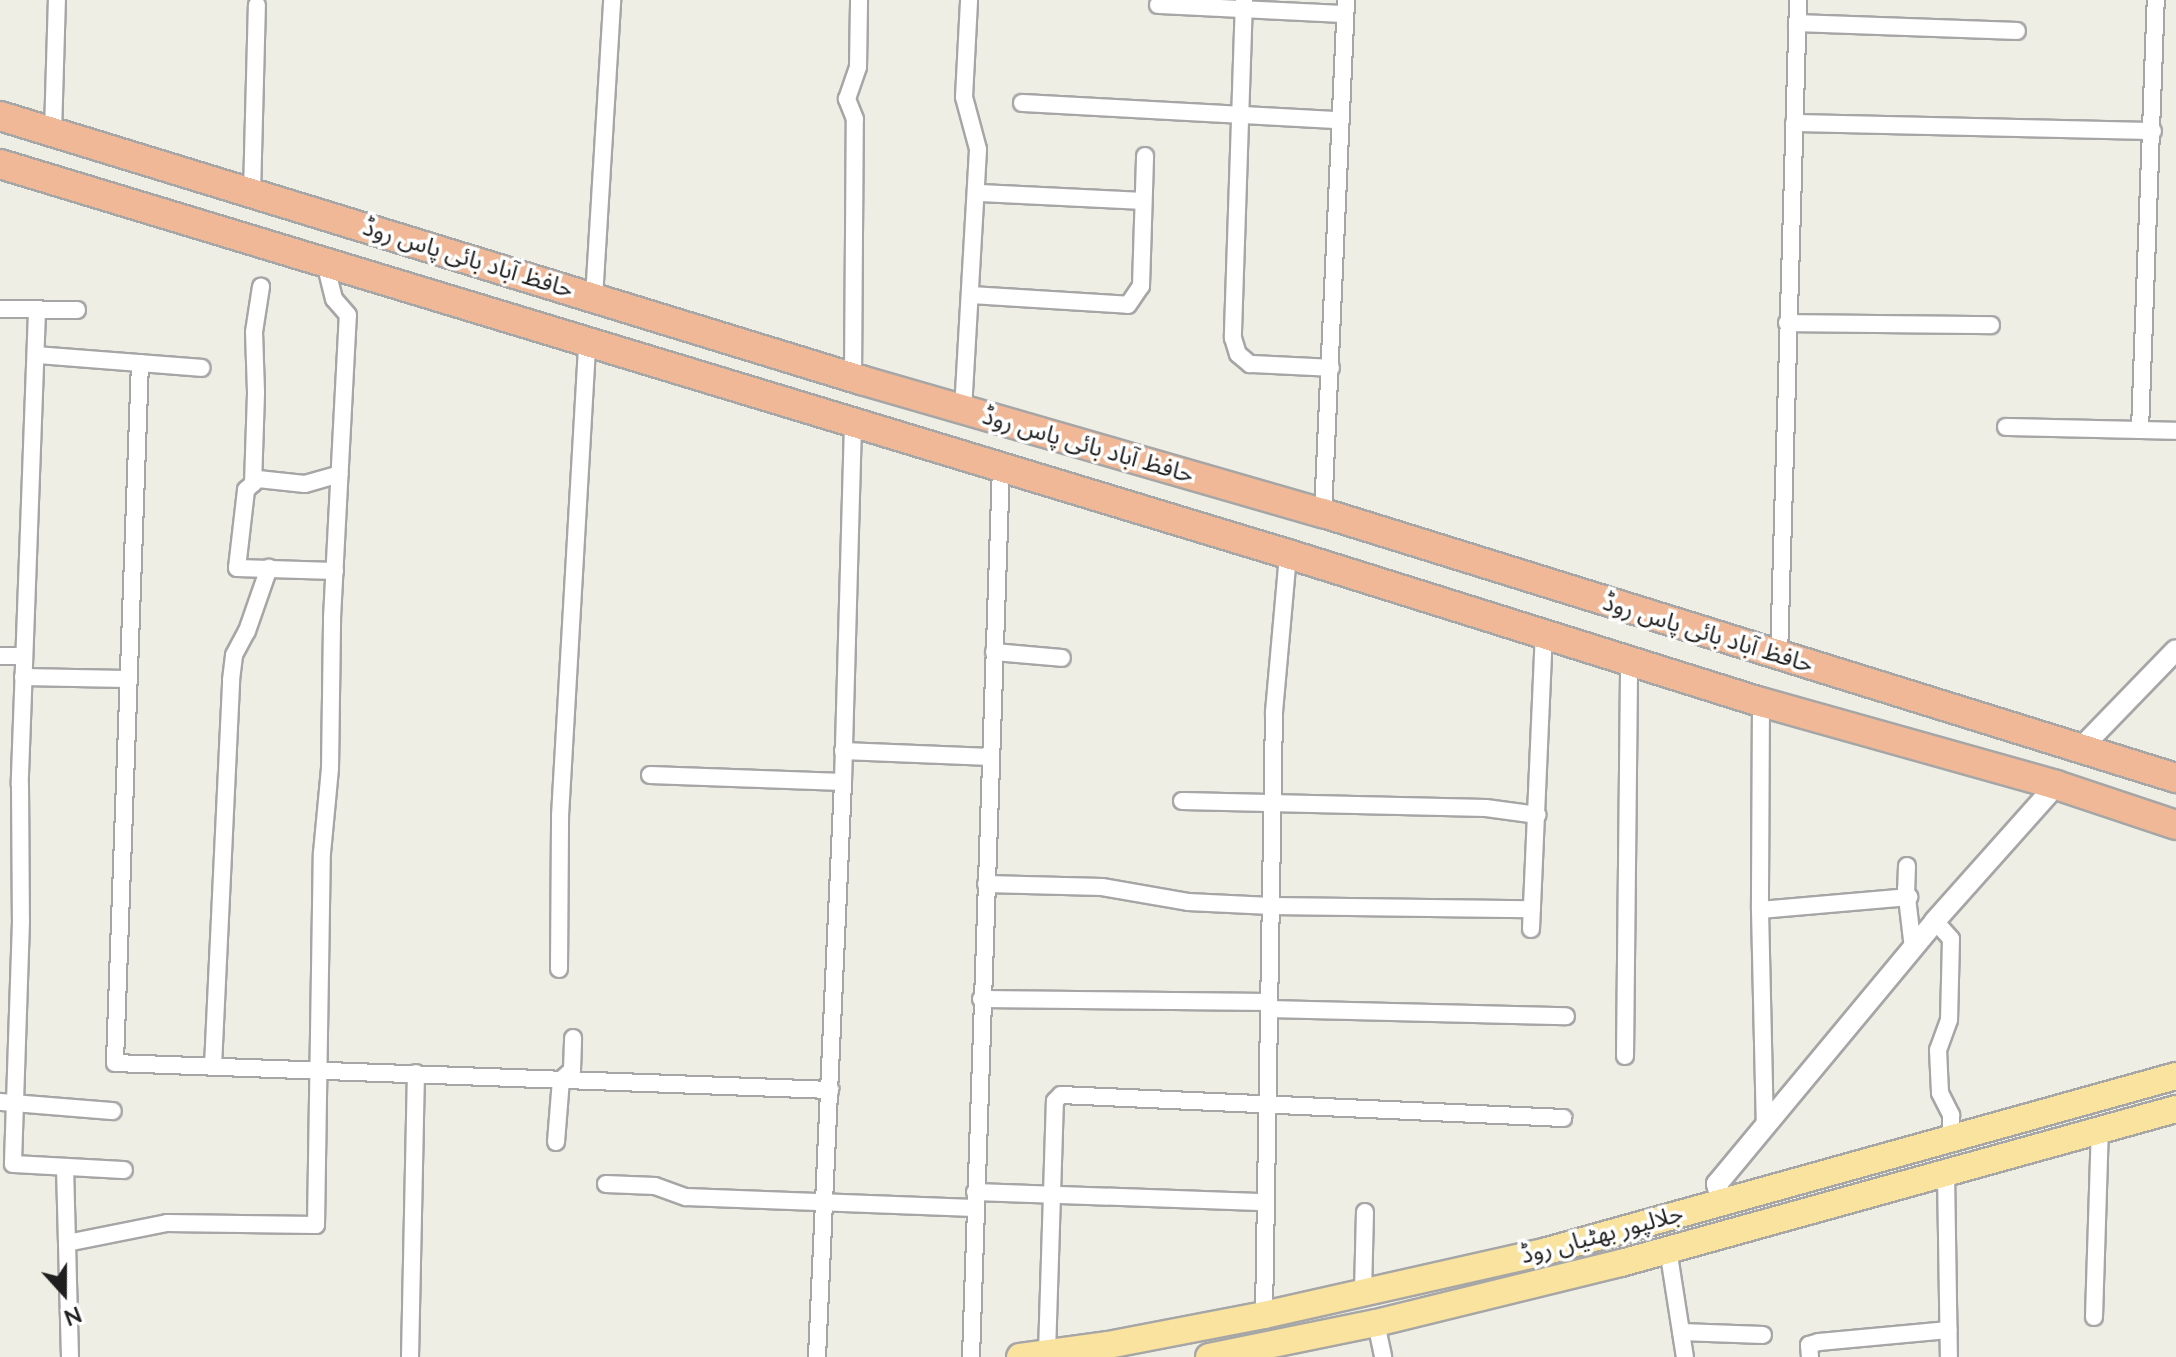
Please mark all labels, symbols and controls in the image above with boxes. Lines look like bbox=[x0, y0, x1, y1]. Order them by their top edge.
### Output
street label: حافظ آباد بائی پاس روڈ bbox=[359, 213, 577, 305]
street label: حافظ آباد بائی پاس روڈ bbox=[979, 402, 1197, 490]
street label: حافظ آباد بائی پاس روڈ bbox=[1599, 588, 1817, 680]
street label: جلالپور بھٹیاں روڈ bbox=[1518, 1199, 1686, 1271]
north arrow bbox=[24, 1253, 104, 1333]
text: N bbox=[60, 1298, 86, 1332]

